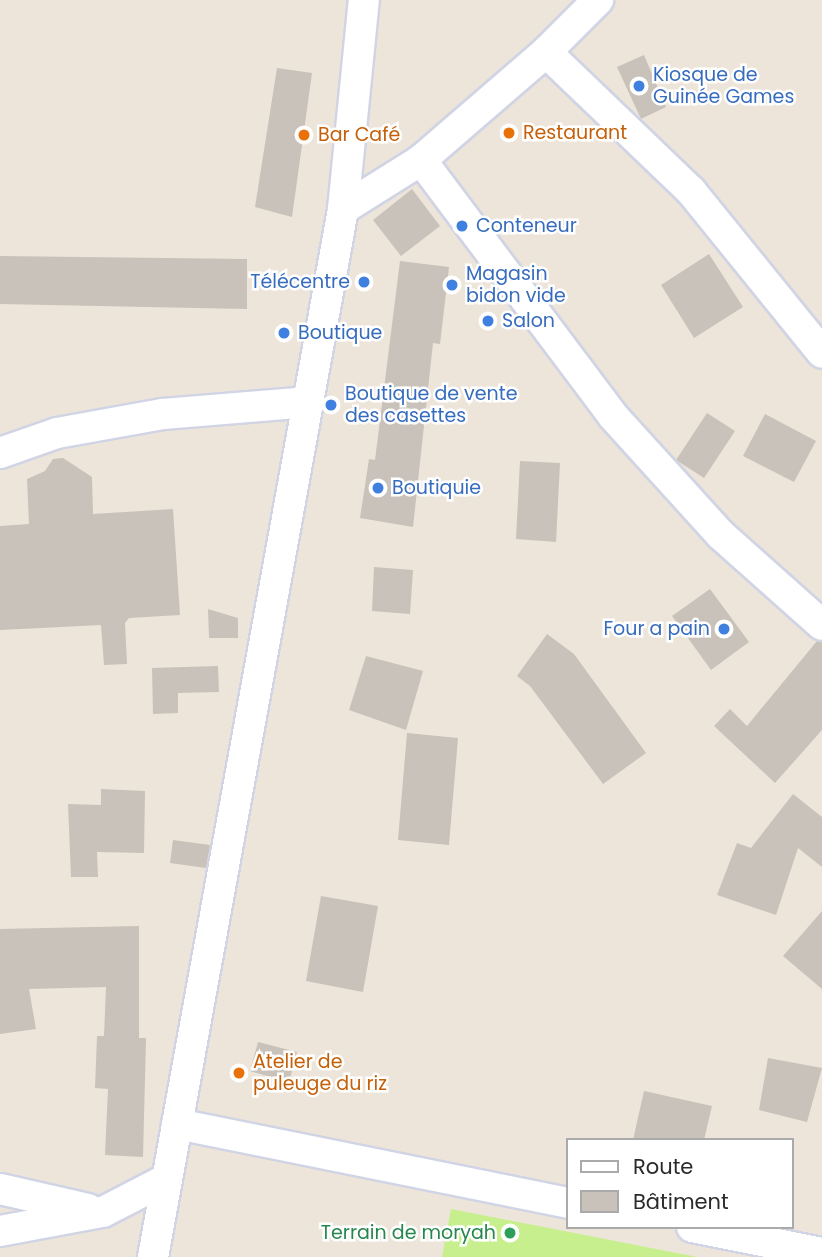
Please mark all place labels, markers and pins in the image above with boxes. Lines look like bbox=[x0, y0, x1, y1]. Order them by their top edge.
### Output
place label: Kiosque de Guinée Games bbox=[653, 64, 794, 108]
marker: Kiosque de Guinée Games bbox=[631, 78, 647, 94]
place label: Restaurant bbox=[523, 122, 627, 144]
place label: Bar Café bbox=[318, 124, 400, 146]
marker: Restaurant bbox=[501, 125, 517, 141]
marker: Bar Café bbox=[296, 127, 312, 143]
place label: Conteneur bbox=[476, 215, 577, 237]
marker: Conteneur bbox=[454, 218, 470, 234]
place label: Magasin bidon vide bbox=[466, 263, 566, 307]
place label: Télécentre bbox=[250, 271, 350, 293]
marker: Télécentre bbox=[356, 274, 372, 290]
marker: Magasin bidon vide bbox=[444, 277, 460, 293]
place label: Salon bbox=[502, 310, 555, 332]
marker: Salon bbox=[480, 313, 496, 329]
place label: Boutique bbox=[298, 322, 382, 344]
marker: Boutique bbox=[276, 325, 292, 341]
place label: Boutique de vente des casettes bbox=[345, 383, 517, 427]
marker: Boutique de vente des casettes bbox=[323, 397, 339, 413]
place label: Boutiquie bbox=[392, 477, 481, 499]
marker: Boutiquie bbox=[370, 480, 386, 496]
place label: Four a pain bbox=[604, 618, 710, 640]
marker: Four a pain bbox=[716, 621, 732, 637]
place label: Atelier de puleuge du riz bbox=[253, 1051, 387, 1095]
marker: Atelier de puleuge du riz bbox=[231, 1065, 247, 1081]
place label: Terrain de moryah bbox=[321, 1222, 496, 1244]
marker: Terrain de moryah bbox=[502, 1225, 518, 1241]

